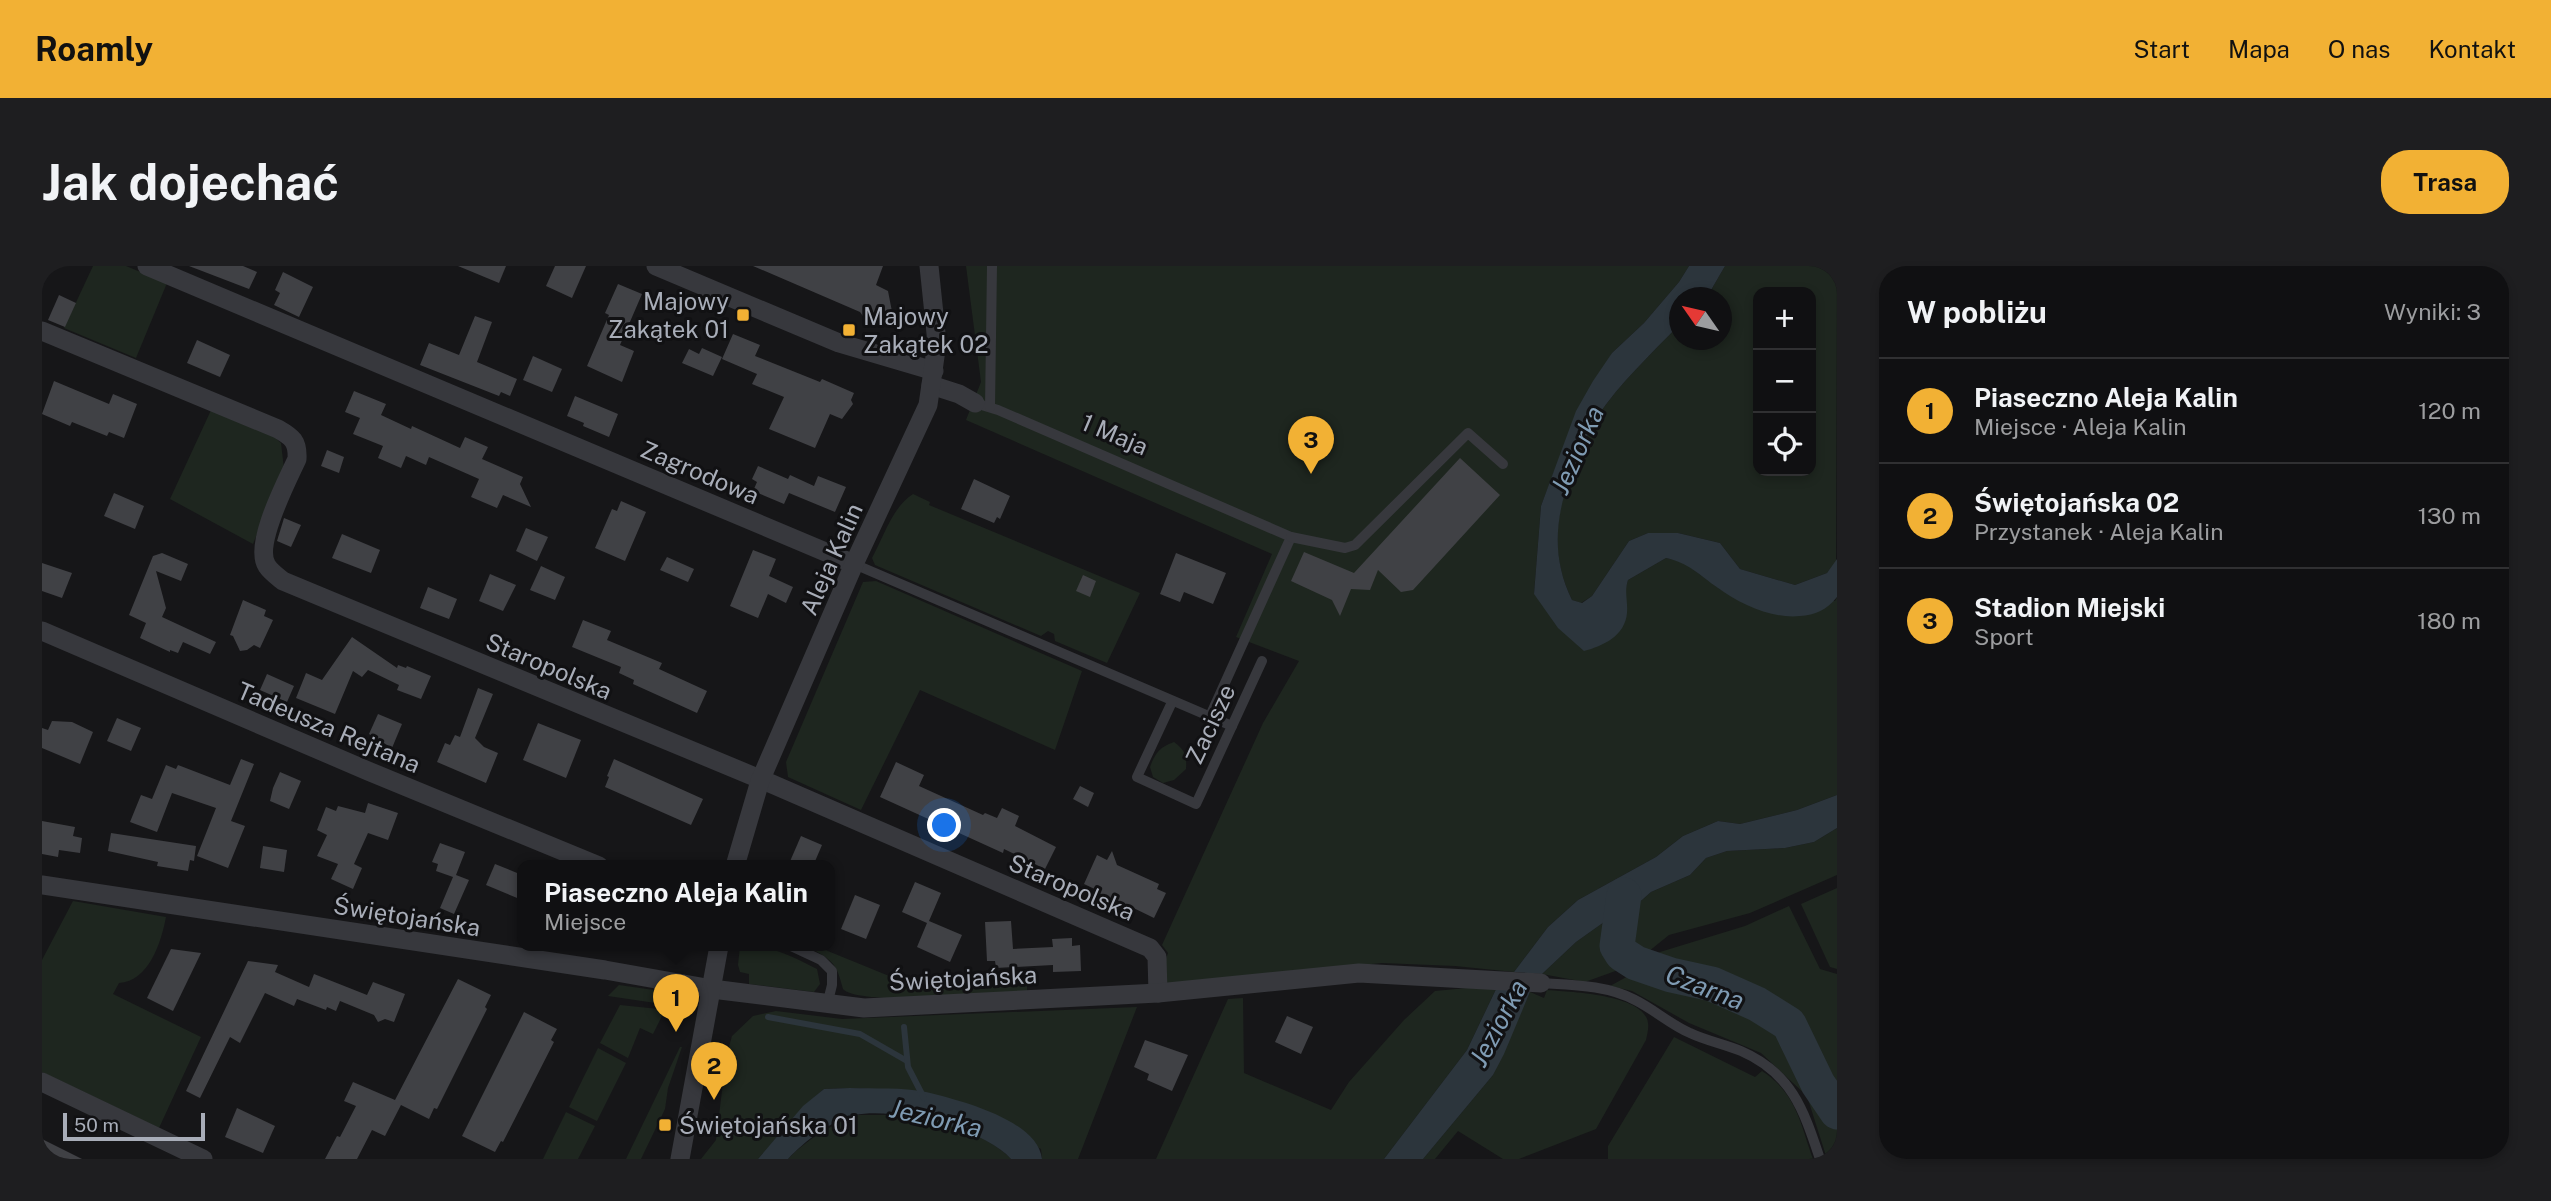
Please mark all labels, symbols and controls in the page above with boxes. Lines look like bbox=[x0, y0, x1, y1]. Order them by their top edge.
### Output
text: Roamly bbox=[35, 30, 153, 68]
text: Start bbox=[2133, 35, 2190, 63]
text: Mapa bbox=[2228, 35, 2290, 63]
text: O nas bbox=[2328, 35, 2390, 63]
text: Kontakt bbox=[2428, 35, 2516, 63]
button: Trasa bbox=[2381, 150, 2509, 214]
text: Jak dojechać bbox=[42, 153, 339, 211]
place label: Majowy Zakątek 01 bbox=[608, 287, 729, 343]
north arrow bbox=[1669, 287, 1732, 350]
map controls bbox=[1753, 287, 1816, 476]
button: + bbox=[1753, 287, 1816, 350]
text: W pobliżu bbox=[1907, 294, 2047, 330]
text: Wyniki: 3 bbox=[2384, 298, 2481, 325]
place label: Majowy Zakątek 02 bbox=[863, 302, 989, 358]
marker: Majowy Zakątek 01 bbox=[735, 307, 751, 323]
marker: Majowy Zakątek 02 bbox=[841, 322, 857, 338]
button: − bbox=[1753, 350, 1816, 413]
text: Piaseczno Aleja Kalin bbox=[1974, 382, 2238, 413]
text: 1 bbox=[1925, 397, 1935, 424]
text: 120 m bbox=[2418, 397, 2481, 424]
water label: Jeziorka bbox=[1544, 401, 1610, 499]
street label: 1 Maja bbox=[1077, 408, 1153, 460]
button: locate bbox=[1753, 413, 1816, 476]
text: Miejsce · Aleja Kalin bbox=[1974, 413, 2187, 440]
pin: 3 bbox=[1288, 416, 1334, 474]
street label: Zagrodowa bbox=[637, 435, 763, 509]
text: Świętojańska 02 bbox=[1974, 487, 2179, 518]
street label: Aleja Kalin bbox=[794, 499, 868, 619]
text: 2 bbox=[1923, 502, 1937, 529]
text: 130 m bbox=[2418, 502, 2481, 529]
text: Przystanek · Aleja Kalin bbox=[1974, 518, 2223, 545]
text: Stadion Miejski bbox=[1974, 592, 2165, 623]
text: 3 bbox=[1922, 607, 1938, 634]
text: 180 m bbox=[2417, 607, 2481, 634]
text: Sport bbox=[1974, 623, 2034, 650]
street label: Staropolska bbox=[482, 627, 616, 705]
street label: Tadeusza Rejtana bbox=[233, 676, 425, 778]
street label: Zacisze bbox=[1179, 680, 1241, 768]
your location bbox=[927, 808, 961, 842]
street label: Staropolska bbox=[1005, 848, 1139, 926]
popup bbox=[517, 860, 835, 951]
text: Piaseczno Aleja Kalin bbox=[544, 877, 808, 908]
street label: Świętojańska bbox=[332, 891, 482, 941]
text: Miejsce bbox=[544, 908, 626, 935]
water label: Czarna bbox=[1661, 958, 1749, 1016]
street label: Świętojańska bbox=[888, 960, 1038, 996]
pin: 1 bbox=[653, 974, 699, 1032]
water label: Jeziorka bbox=[1462, 974, 1534, 1072]
pin: 2 bbox=[691, 1042, 737, 1100]
water label: Jeziorka bbox=[887, 1092, 985, 1144]
scale bar bbox=[63, 1110, 205, 1142]
place label: Świętojańska 01 bbox=[679, 1111, 858, 1139]
text: 50 m bbox=[74, 1114, 119, 1136]
marker: Świętojańska 01 bbox=[657, 1117, 673, 1133]

